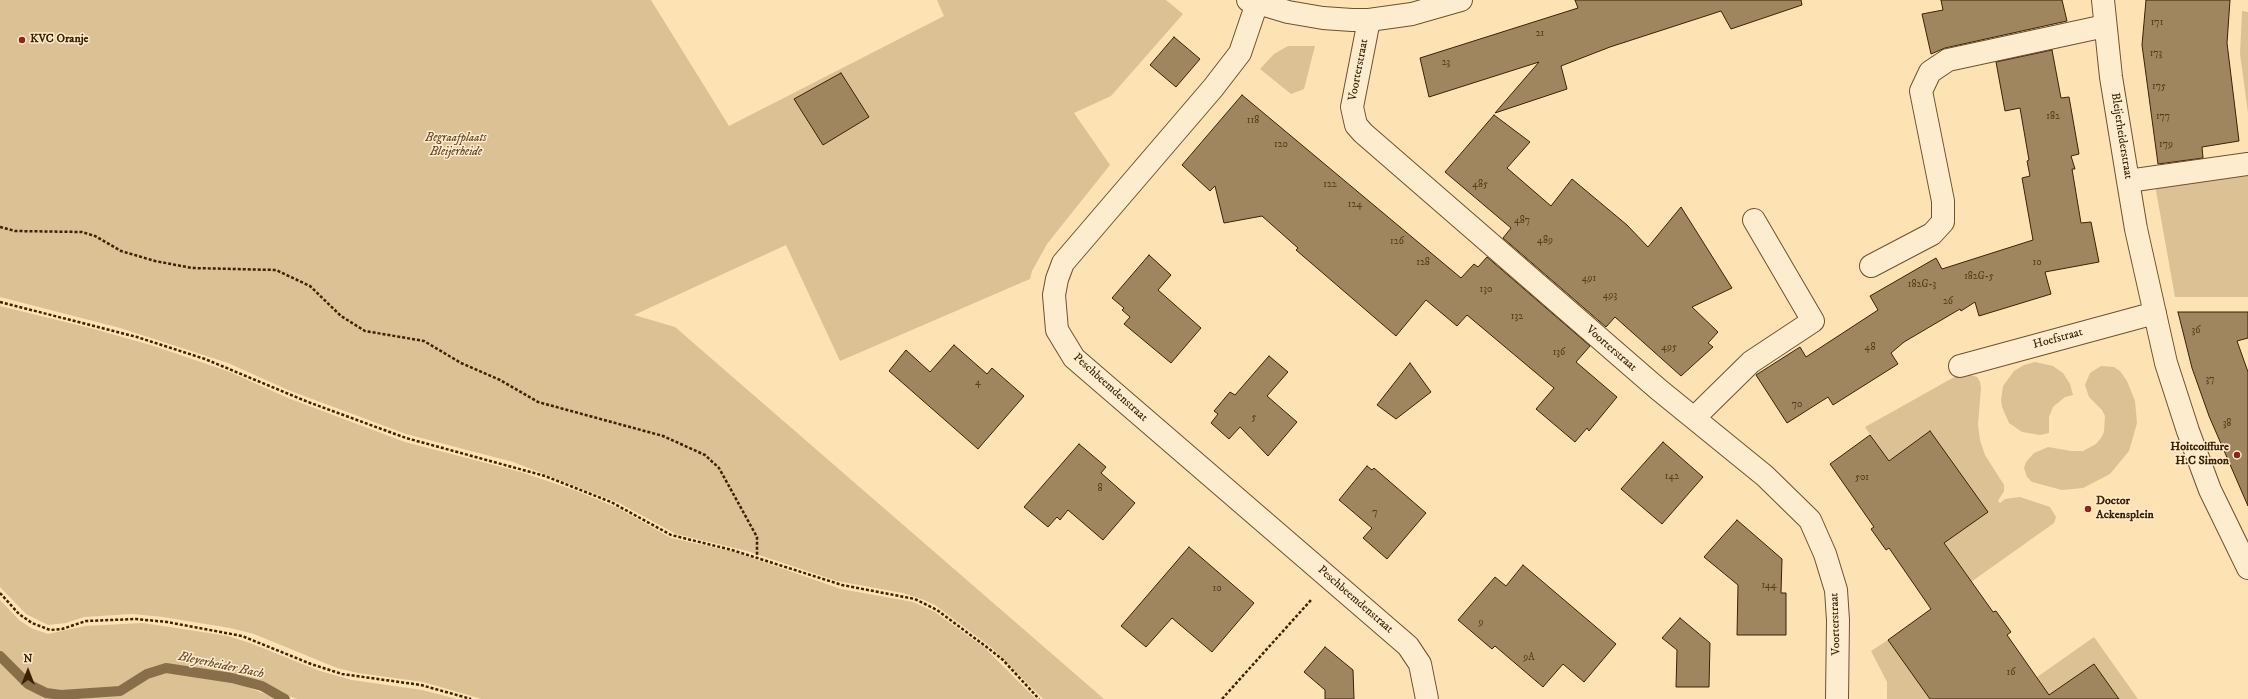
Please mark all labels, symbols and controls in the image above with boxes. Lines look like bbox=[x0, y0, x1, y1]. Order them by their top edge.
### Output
house number: 171 bbox=[2151, 17, 2163, 29]
house number: 21 bbox=[1536, 28, 1544, 40]
place label: KVC Oranje bbox=[30, 33, 89, 47]
marker: KVC Oranje bbox=[17, 35, 27, 45]
street label: Voorterstraat bbox=[1346, 38, 1372, 102]
house number: 173 bbox=[2150, 48, 2162, 60]
house number: 23 bbox=[1442, 57, 1450, 69]
house number: 175 bbox=[2152, 81, 2166, 93]
street label: Bleijerheiderstraat bbox=[2107, 92, 2135, 180]
house number: 182 bbox=[2046, 111, 2060, 123]
house number: 177 bbox=[2156, 111, 2170, 123]
house number: 118 bbox=[1247, 115, 1259, 127]
park label: Begraafplaats Bleijerheide bbox=[425, 132, 487, 160]
house number: 120 bbox=[1274, 139, 1288, 151]
house number: 179 bbox=[2159, 139, 2173, 151]
house number: 122 bbox=[1323, 179, 1337, 191]
house number: 485 bbox=[1472, 179, 1488, 191]
house number: 124 bbox=[1348, 199, 1362, 211]
house number: 487 bbox=[1514, 215, 1530, 227]
house number: 489 bbox=[1537, 235, 1553, 247]
house number: 126 bbox=[1390, 236, 1404, 248]
house number: 128 bbox=[1416, 257, 1430, 269]
house number: 10 bbox=[2032, 257, 2042, 269]
house number: 182G-5 bbox=[1964, 271, 1994, 283]
house number: 491 bbox=[1582, 273, 1596, 285]
house number: 182G-3 bbox=[1908, 279, 1936, 291]
house number: 130 bbox=[1480, 284, 1492, 296]
house number: 493 bbox=[1603, 290, 1617, 302]
house number: 26 bbox=[1943, 296, 1953, 308]
house number: 132 bbox=[1511, 311, 1523, 323]
street label: Voorterstraat bbox=[1583, 323, 1639, 375]
street label: Hoefstraat bbox=[2032, 325, 2084, 353]
house number: 36 bbox=[2192, 325, 2200, 337]
house number: 495 bbox=[1661, 342, 1677, 354]
house number: 48 bbox=[1865, 342, 1875, 354]
house number: 136 bbox=[1553, 347, 1565, 359]
street label: Peschbeemdenstraat bbox=[1070, 351, 1150, 425]
house number: 37 bbox=[2206, 374, 2214, 386]
house number: 4 bbox=[975, 377, 981, 389]
house number: 70 bbox=[1792, 399, 1802, 411]
house number: 5 bbox=[1252, 412, 1256, 424]
house number: 38 bbox=[2223, 418, 2231, 430]
place label: Hoitcoiffure H.C Simon bbox=[2170, 441, 2229, 469]
marker: Hoitcoiffure H.C Simon bbox=[2232, 450, 2242, 460]
house number: 142 bbox=[1665, 471, 1679, 483]
house number: 501 bbox=[1855, 472, 1869, 484]
house number: 8 bbox=[1097, 483, 1103, 495]
place label: Doctor Ackensplein bbox=[2096, 495, 2154, 523]
marker: Doctor Ackensplein bbox=[2083, 504, 2093, 514]
house number: 7 bbox=[1372, 507, 1378, 519]
street label: Peschbeemdenstraat bbox=[1314, 563, 1396, 637]
house number: 144 bbox=[1761, 580, 1777, 592]
house number: 10 bbox=[1212, 583, 1222, 595]
street label: Voorterstraat bbox=[1828, 592, 1844, 656]
house number: 9 bbox=[1479, 617, 1483, 629]
water label: Bleyerheider Bach bbox=[177, 649, 265, 683]
north arrow bbox=[8, 651, 48, 691]
text: N bbox=[23, 652, 33, 666]
house number: 9A bbox=[1523, 652, 1535, 664]
house number: 16 bbox=[2007, 667, 2015, 679]

